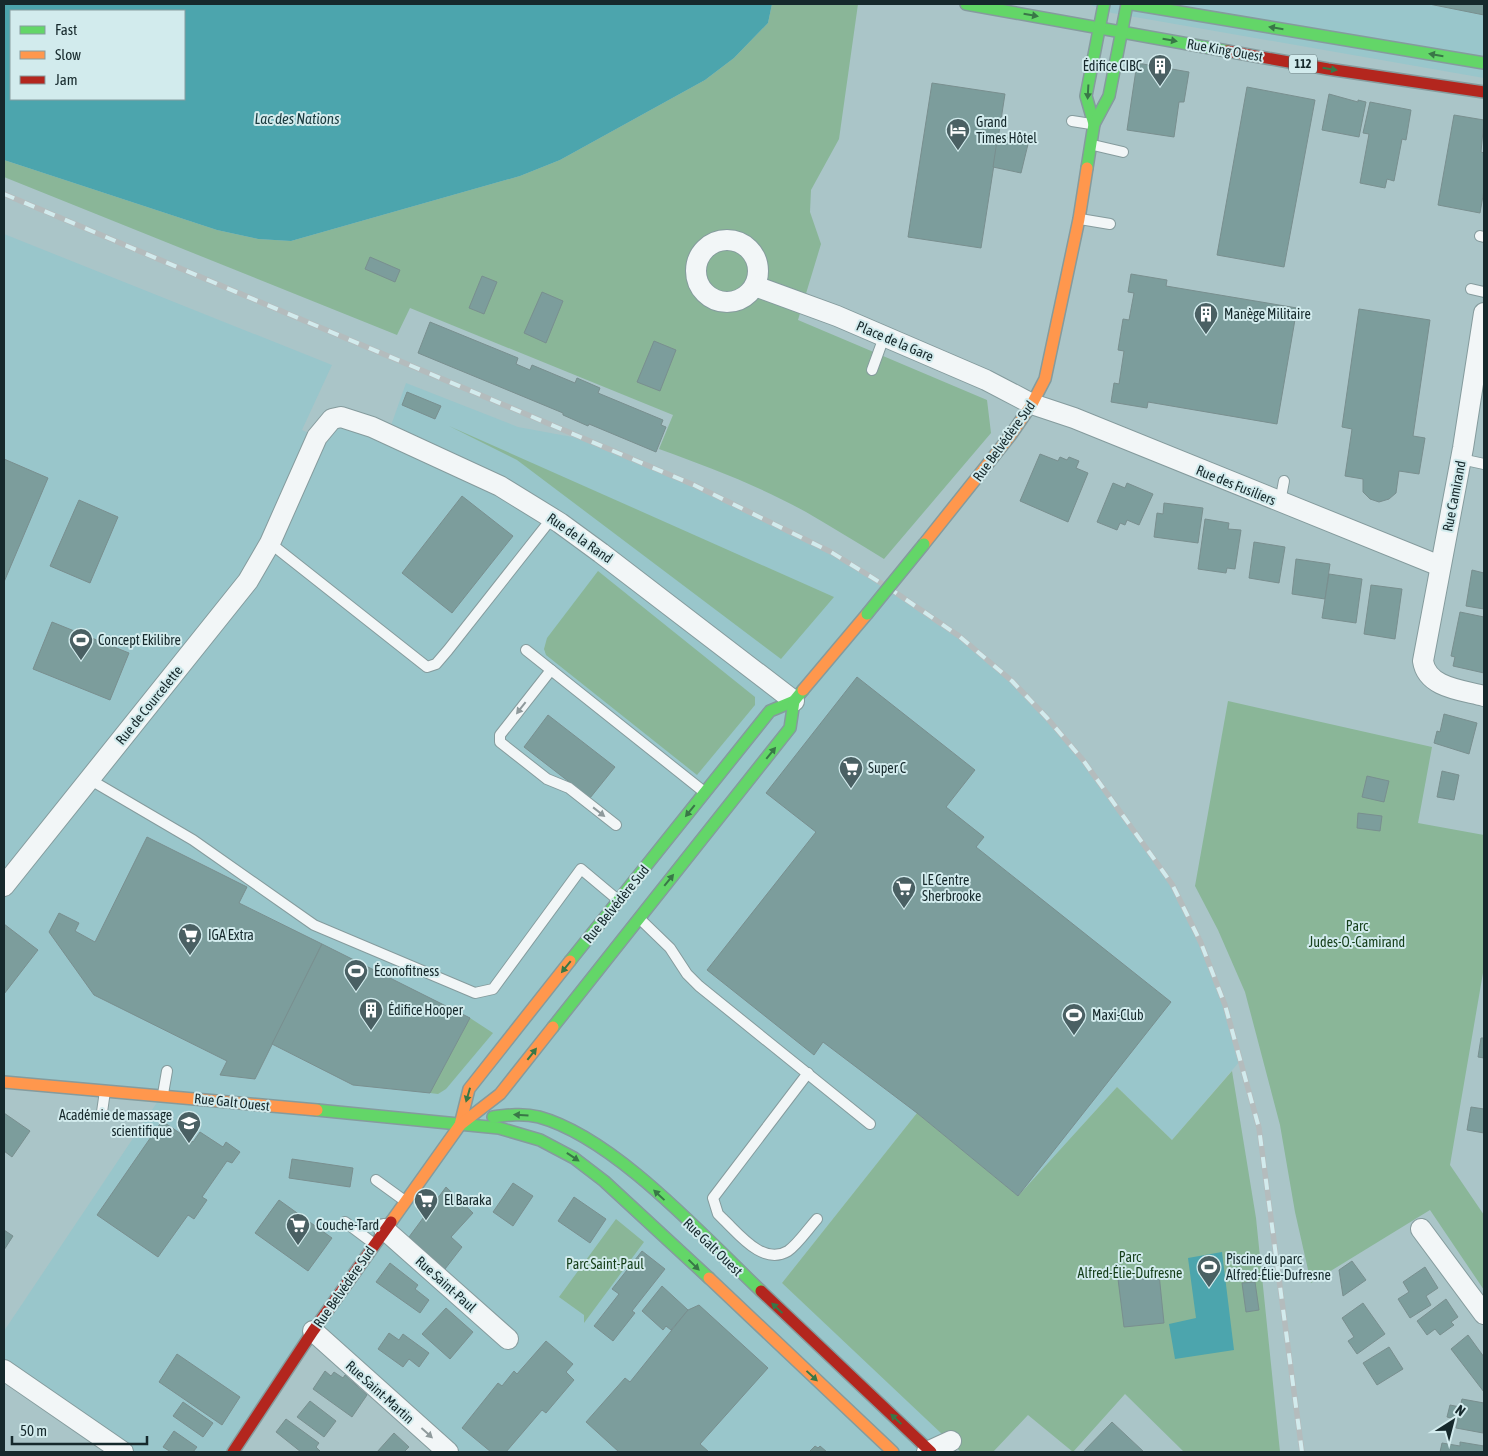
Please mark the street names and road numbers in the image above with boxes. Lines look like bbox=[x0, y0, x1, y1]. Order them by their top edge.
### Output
street label: Rue King Ouest bbox=[1186, 35, 1264, 65]
road number: 112 bbox=[1289, 54, 1317, 74]
street label: Place de la Gare bbox=[854, 318, 936, 364]
street label: Rue Belvédère Sud bbox=[970, 398, 1038, 484]
street label: Rue Camirand bbox=[1439, 459, 1469, 533]
street label: Rue des Fusiliers bbox=[1194, 462, 1278, 508]
street label: Rue de la Rand bbox=[544, 510, 616, 566]
street label: Rue de Courcelette bbox=[112, 662, 186, 748]
street label: Rue Belvédère Sud bbox=[580, 862, 652, 946]
street label: Rue Galt Ouest bbox=[193, 1090, 271, 1114]
street label: Rue Galt Ouest bbox=[680, 1215, 746, 1279]
street label: Rue Belvédère Sud bbox=[310, 1243, 378, 1331]
street label: Rue Saint-Paul bbox=[413, 1253, 480, 1315]
street label: Rue Saint-Martin bbox=[343, 1357, 417, 1427]

